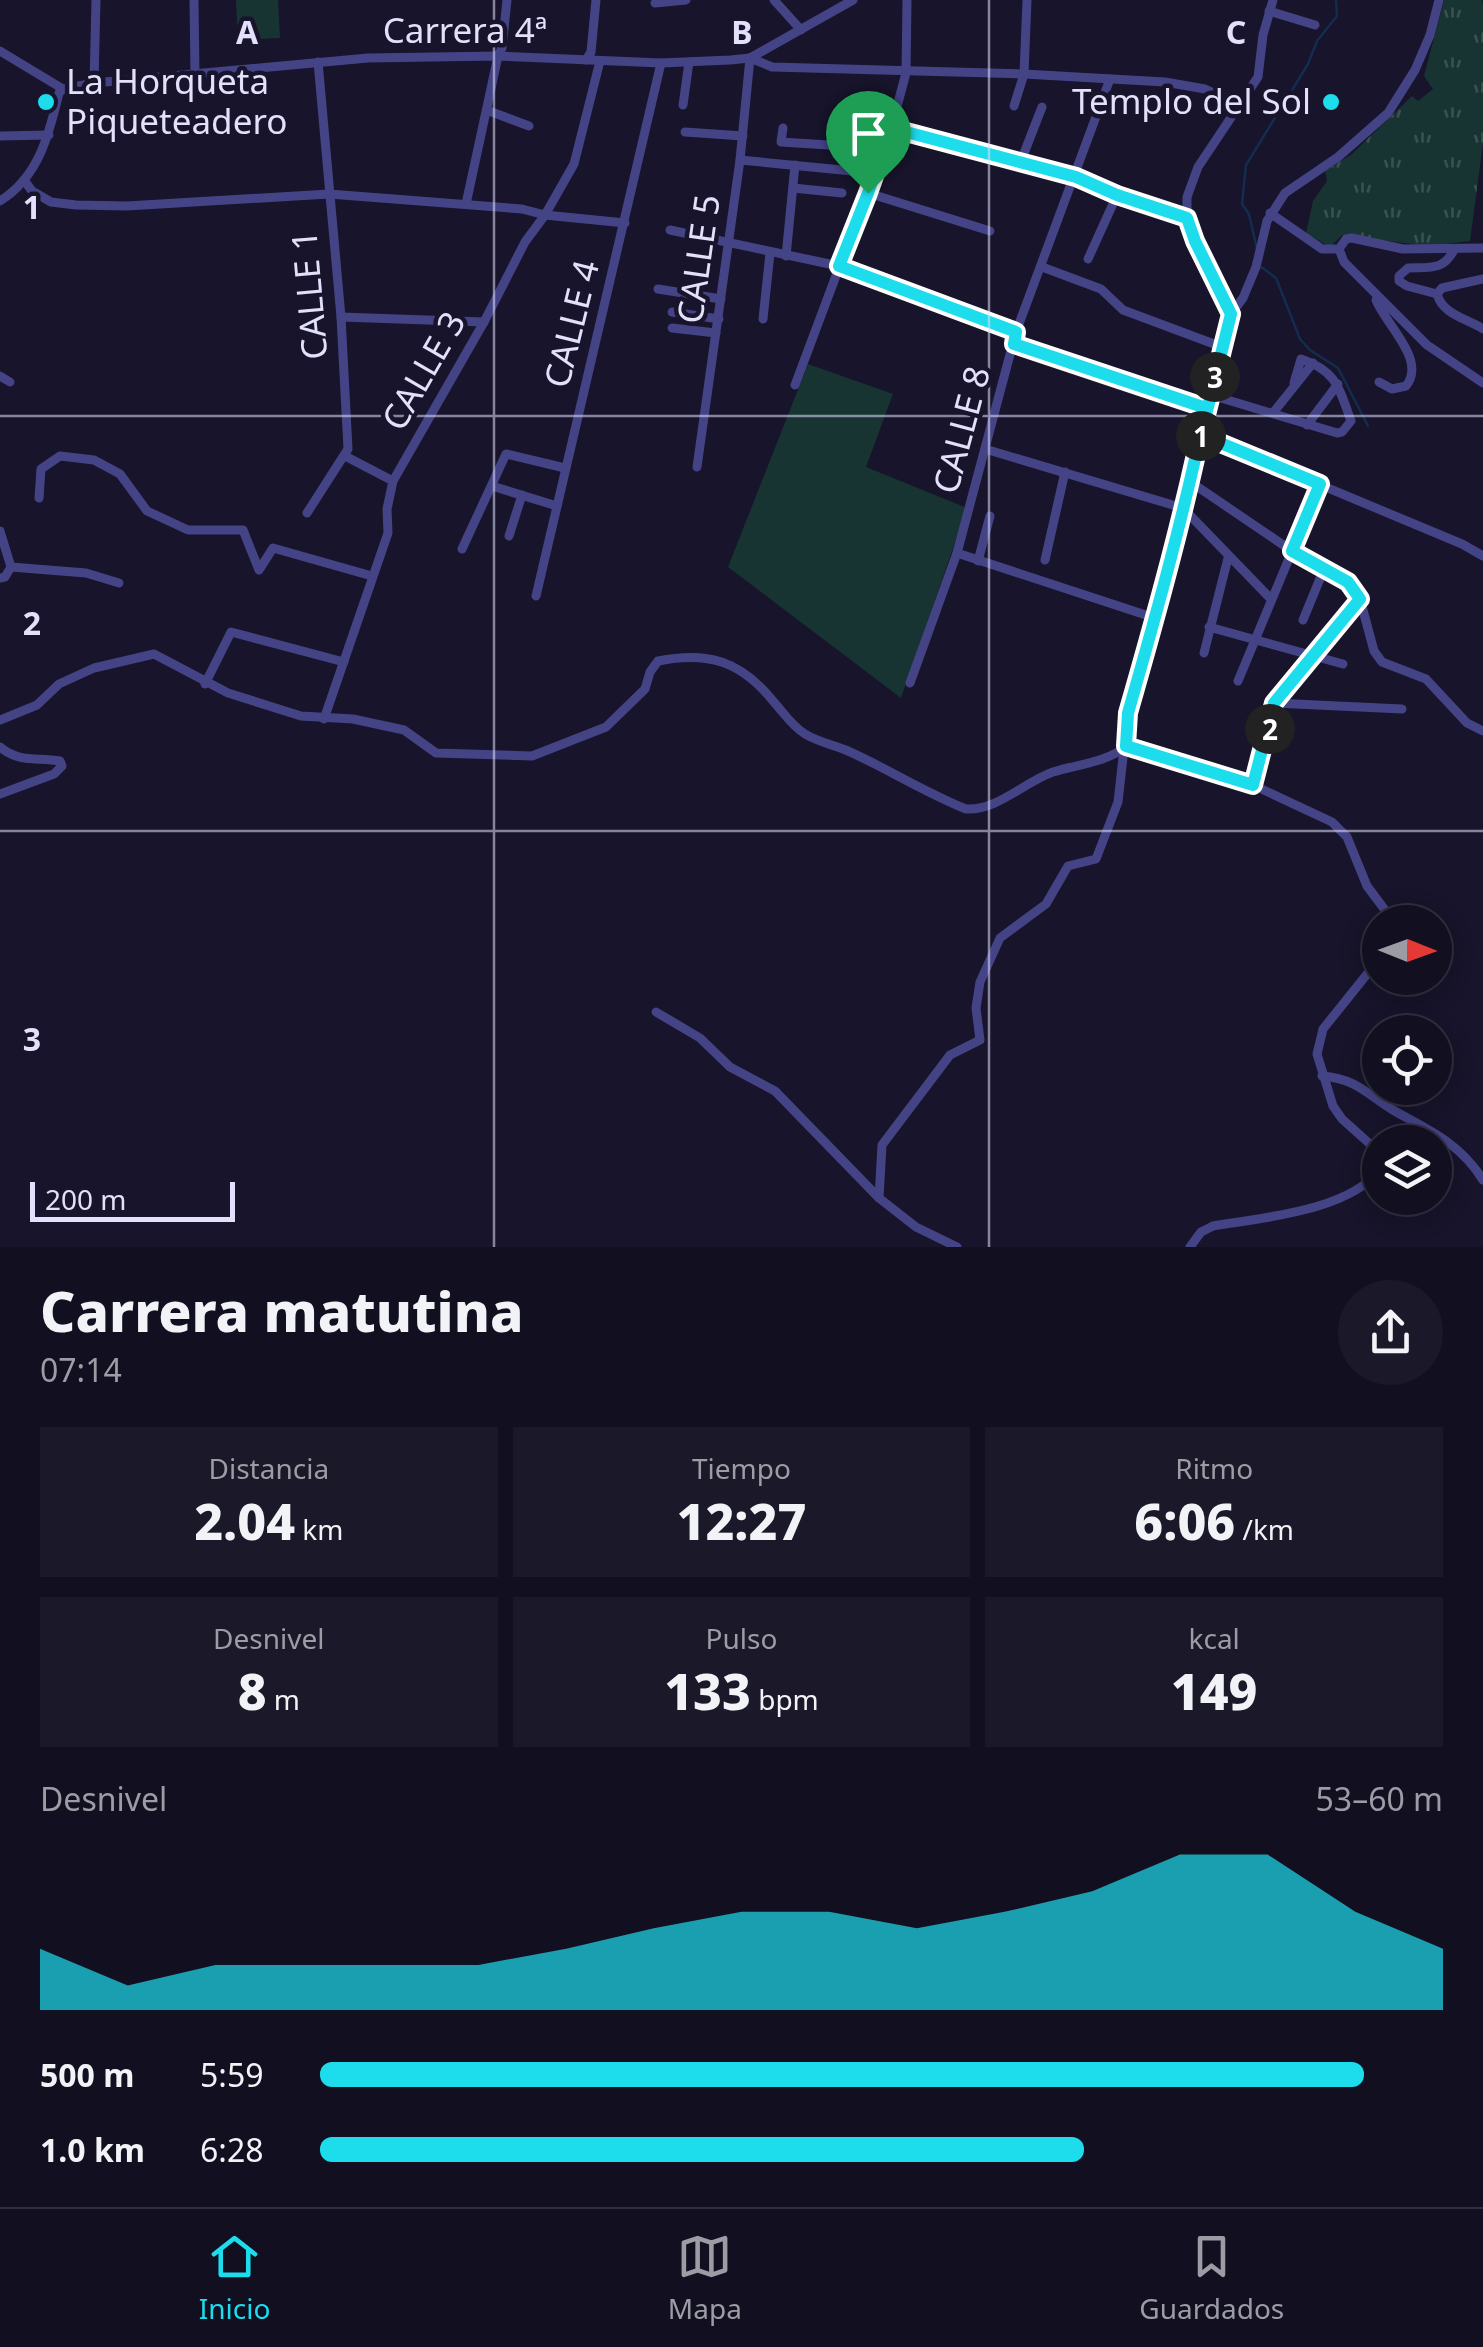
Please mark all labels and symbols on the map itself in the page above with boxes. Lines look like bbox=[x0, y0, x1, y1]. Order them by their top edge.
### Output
street label: Carrera 4ª bbox=[383, 6, 547, 53]
text: A bbox=[236, 10, 259, 53]
text: B bbox=[731, 10, 753, 53]
text: C bbox=[1226, 10, 1246, 53]
place label: La Horqueta Piqueteadero bbox=[66, 57, 287, 144]
place label: Templo del Sol bbox=[1072, 77, 1311, 124]
marker: La Horqueta Piqueteadero bbox=[35, 91, 57, 113]
pin bbox=[826, 91, 911, 194]
marker: Templo del Sol bbox=[1320, 91, 1342, 113]
text: 1 bbox=[23, 185, 41, 228]
street label: CALLE 5 bbox=[665, 191, 730, 326]
street label: CALLE 1 bbox=[279, 228, 338, 362]
street label: CALLE 4 bbox=[532, 255, 609, 392]
street label: CALLE 3 bbox=[370, 302, 475, 438]
pin: 3 bbox=[1190, 352, 1240, 402]
street label: CALLE 8 bbox=[921, 361, 1000, 498]
pin: 1 bbox=[1176, 411, 1226, 461]
text: 2 bbox=[23, 601, 41, 644]
pin: 2 bbox=[1245, 704, 1295, 754]
north arrow bbox=[1362, 905, 1452, 995]
text: 3 bbox=[23, 1017, 41, 1060]
scale bar bbox=[30, 1177, 235, 1222]

